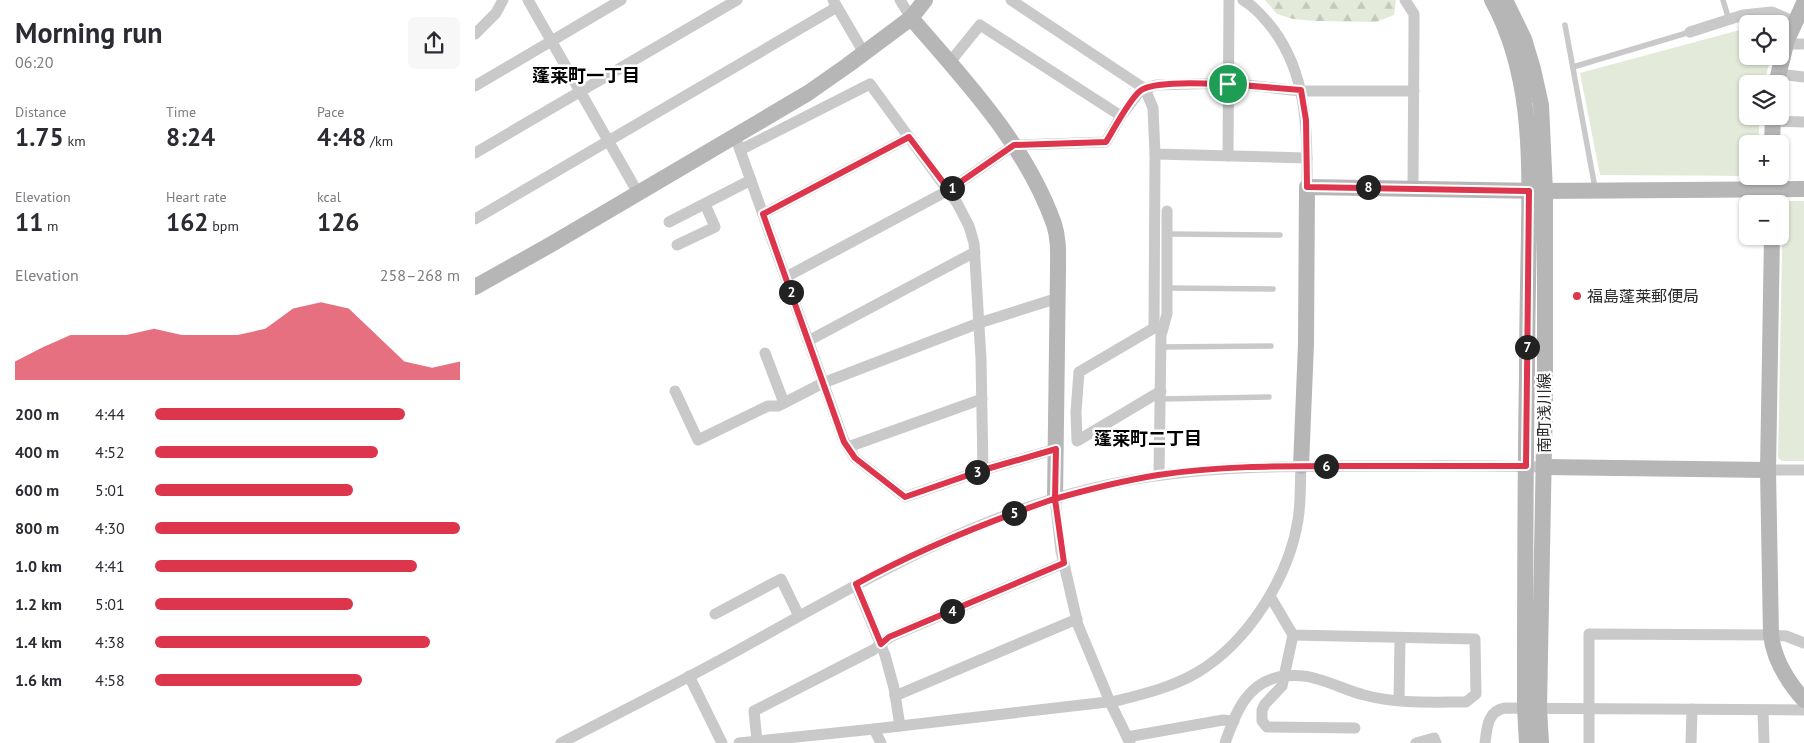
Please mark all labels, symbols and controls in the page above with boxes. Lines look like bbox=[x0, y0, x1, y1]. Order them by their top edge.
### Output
text: Morning run bbox=[15, 14, 163, 51]
map controls bbox=[1739, 15, 1789, 245]
button: locate bbox=[1739, 15, 1789, 65]
button: share bbox=[408, 17, 460, 69]
text: 06:20 bbox=[15, 52, 53, 72]
pin bbox=[1207, 63, 1249, 105]
district label: 蓬莱町一丁目 bbox=[532, 64, 640, 87]
icon: arrive bbox=[1214, 70, 1242, 98]
button: layers bbox=[1739, 75, 1789, 125]
text: Distance bbox=[15, 103, 66, 121]
text: Time bbox=[166, 103, 196, 121]
text: Pace bbox=[317, 103, 344, 121]
text: 1.75 bbox=[15, 121, 64, 153]
text: 8:24 bbox=[166, 121, 215, 153]
text: 4:48 bbox=[317, 121, 366, 153]
text: km bbox=[64, 132, 86, 150]
text: /km bbox=[366, 132, 393, 150]
button: + bbox=[1739, 135, 1789, 185]
pin: 8 bbox=[1355, 174, 1381, 200]
pin: 1 bbox=[939, 176, 965, 200]
text: 8 bbox=[1365, 178, 1372, 196]
text: 1 bbox=[949, 179, 956, 197]
text: Elevation bbox=[15, 188, 71, 206]
text: Heart rate bbox=[166, 188, 227, 206]
text: kcal bbox=[317, 188, 341, 206]
button: − bbox=[1739, 195, 1789, 245]
text: 11 bbox=[15, 206, 43, 238]
text: 162 bbox=[166, 206, 209, 238]
text: 126 bbox=[317, 206, 360, 238]
text: m bbox=[43, 217, 58, 235]
text: bpm bbox=[209, 217, 239, 235]
text: Elevation bbox=[15, 265, 79, 285]
text: 258–268 m bbox=[380, 265, 460, 285]
pin: 2 bbox=[779, 280, 803, 304]
text: 2 bbox=[788, 283, 795, 301]
place label: 福島蓬莱郵便局 bbox=[1587, 286, 1699, 306]
marker: 福島蓬莱郵便局 bbox=[1571, 290, 1583, 302]
pin: 7 bbox=[1515, 334, 1539, 360]
text: 7 bbox=[1524, 338, 1531, 356]
street label: 南町浅川線 bbox=[1534, 373, 1554, 453]
text: 200 m bbox=[15, 404, 59, 424]
text: 4:44 bbox=[95, 404, 125, 424]
district label: 蓬莱町二丁目 bbox=[1094, 427, 1202, 450]
text: 400 m bbox=[15, 442, 59, 462]
text: 4:52 bbox=[95, 442, 125, 462]
pin: 6 bbox=[1313, 454, 1339, 478]
text: 6 bbox=[1323, 457, 1330, 475]
pin: 3 bbox=[965, 460, 989, 484]
text: 3 bbox=[974, 463, 981, 481]
text: 600 m bbox=[15, 480, 59, 500]
text: 5:01 bbox=[95, 480, 125, 500]
pin: 5 bbox=[1001, 500, 1027, 526]
text: 5 bbox=[1011, 504, 1018, 522]
text: 800 m bbox=[15, 518, 59, 538]
text: 4:30 bbox=[95, 518, 125, 538]
text: 1.0 km bbox=[15, 556, 62, 576]
text: 4:41 bbox=[95, 556, 125, 576]
text: 1.2 km bbox=[15, 594, 62, 614]
text: 5:01 bbox=[95, 594, 125, 614]
pin: 4 bbox=[939, 598, 965, 624]
text: 4 bbox=[949, 602, 956, 620]
text: 1.4 km bbox=[15, 632, 62, 652]
text: 4:38 bbox=[95, 632, 125, 652]
text: 1.6 km bbox=[15, 670, 62, 690]
text: 4:58 bbox=[95, 670, 125, 690]

